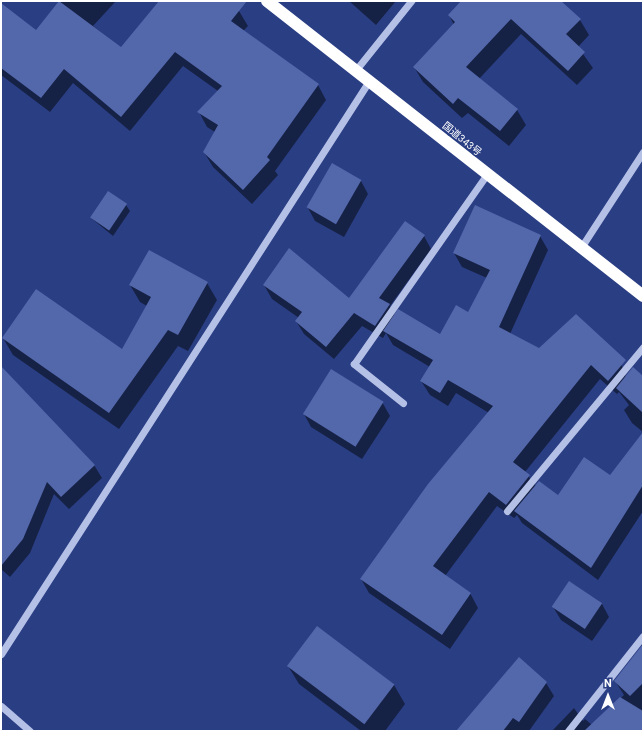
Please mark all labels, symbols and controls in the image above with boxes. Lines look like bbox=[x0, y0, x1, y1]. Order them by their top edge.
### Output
street label: 国道343号 bbox=[440, 120, 484, 158]
north arrow bbox=[588, 676, 628, 716]
text: N bbox=[604, 677, 612, 690]

